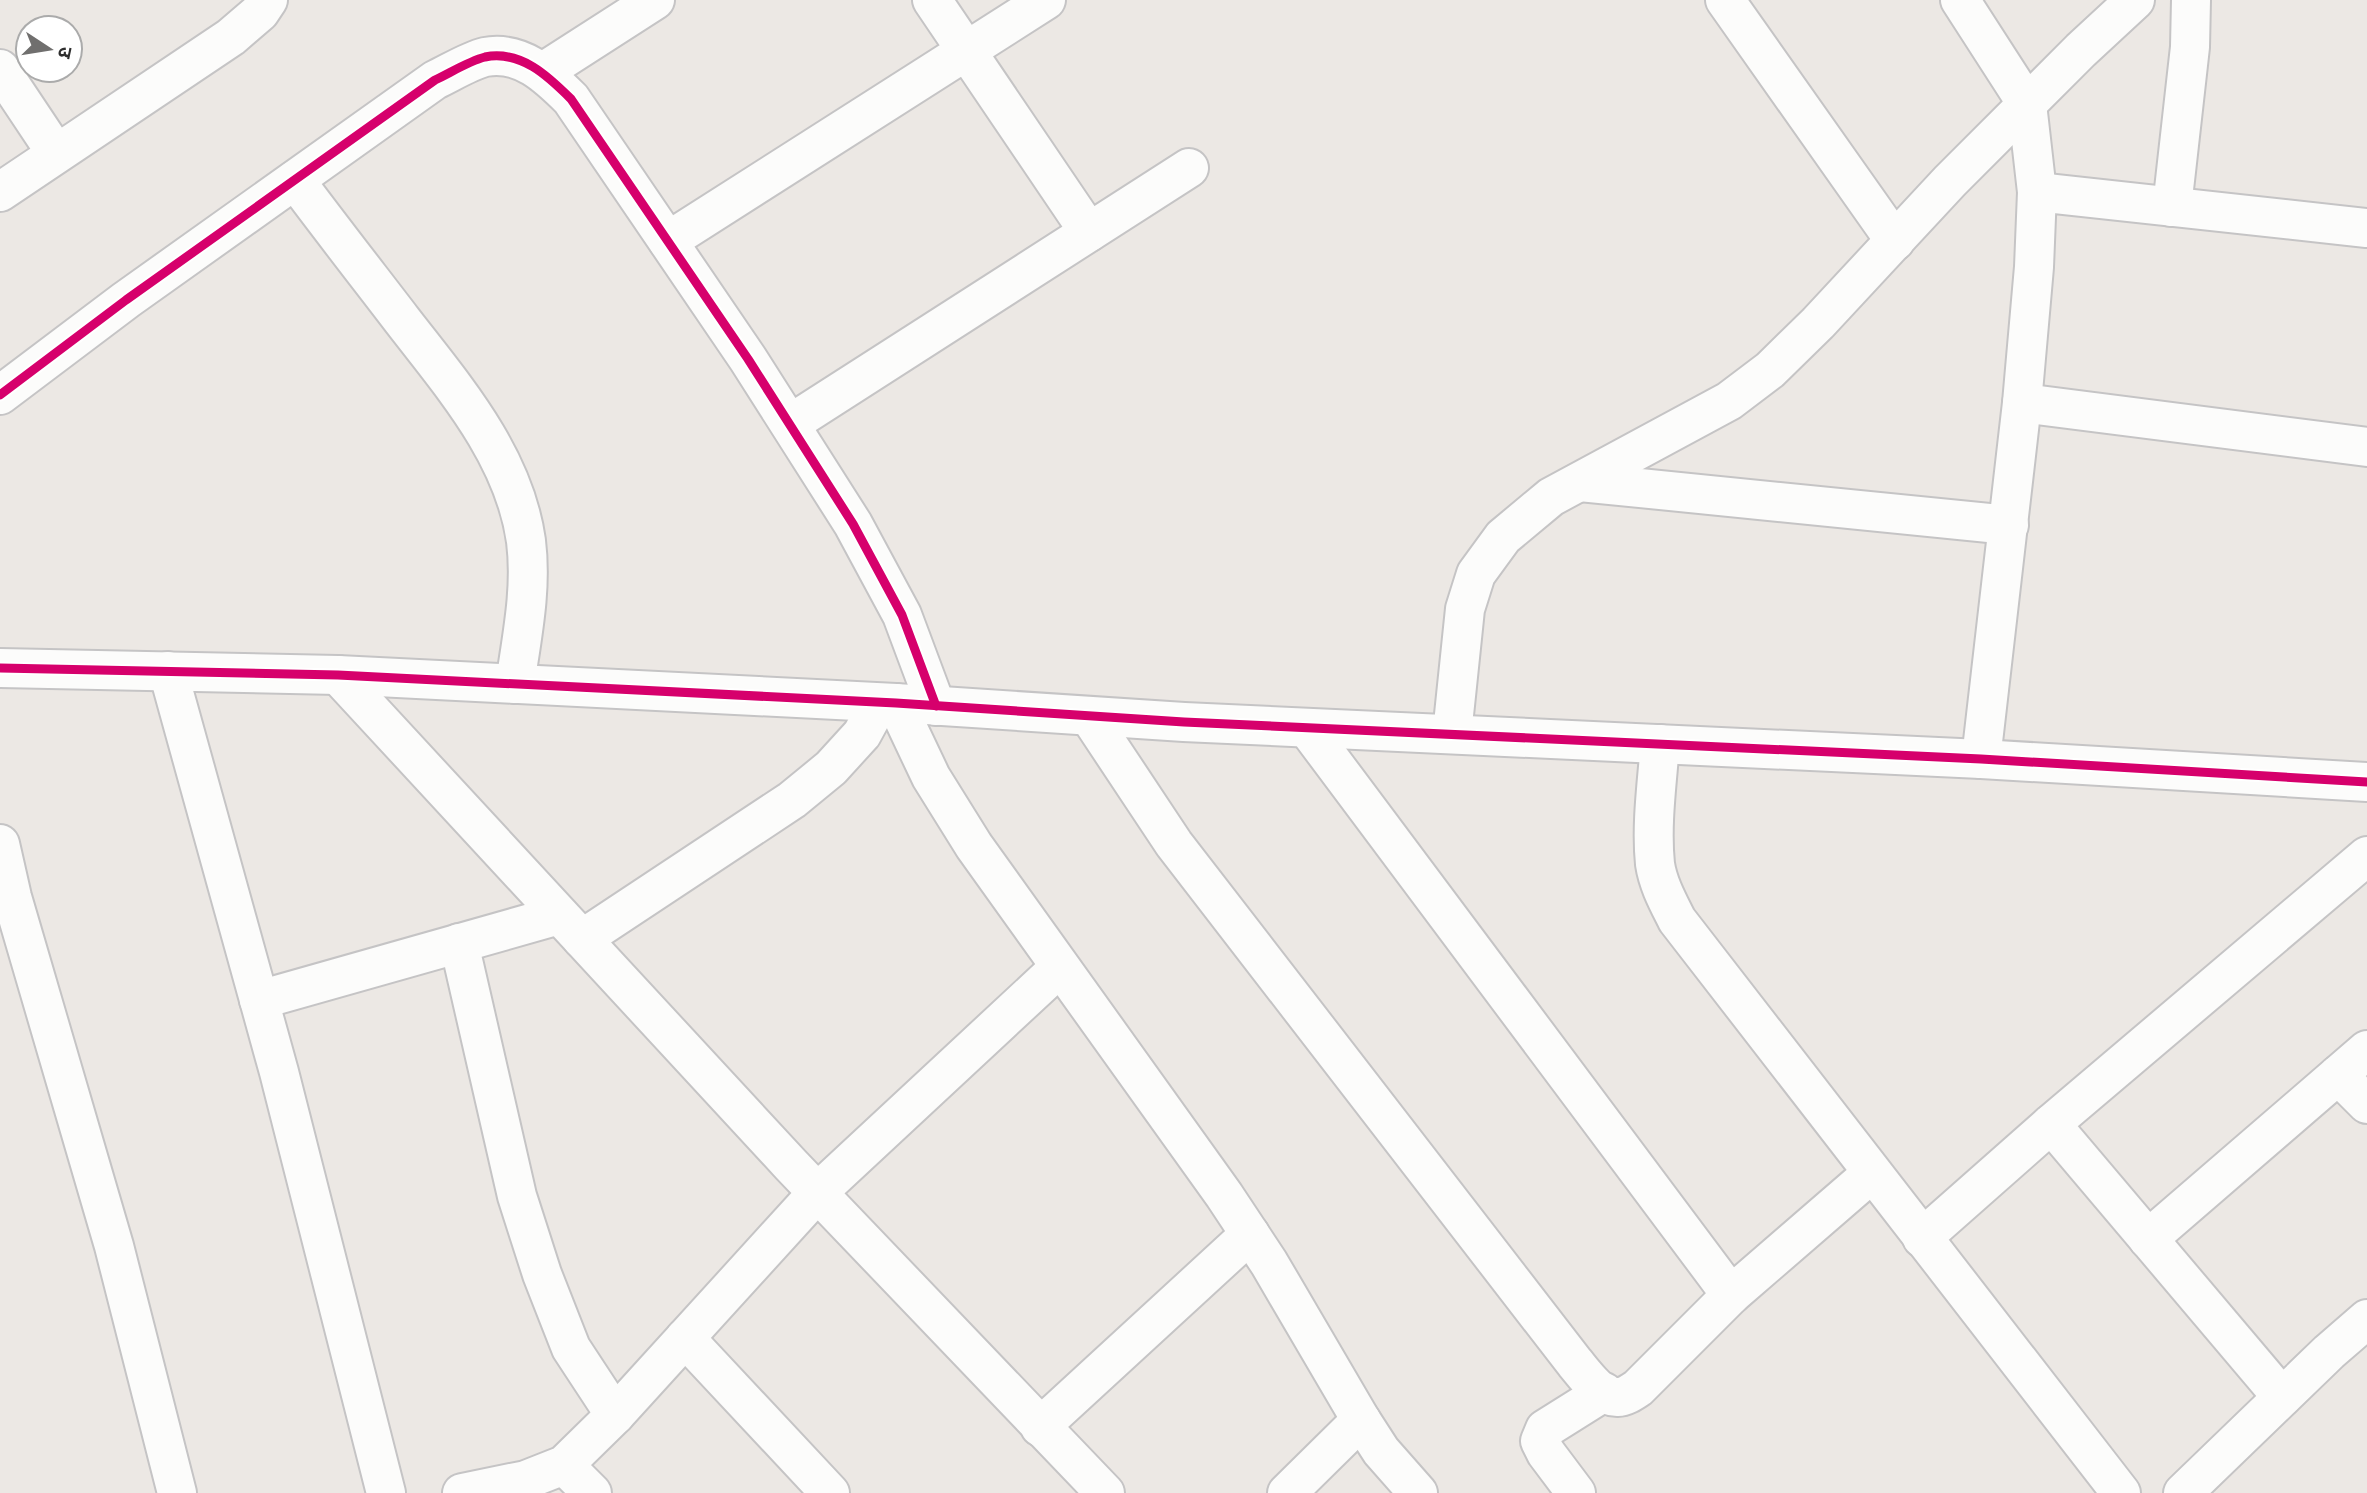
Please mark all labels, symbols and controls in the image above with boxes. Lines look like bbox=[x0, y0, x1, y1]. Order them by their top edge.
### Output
north arrow bbox=[14, 14, 84, 84]
text: उ bbox=[54, 45, 79, 61]

